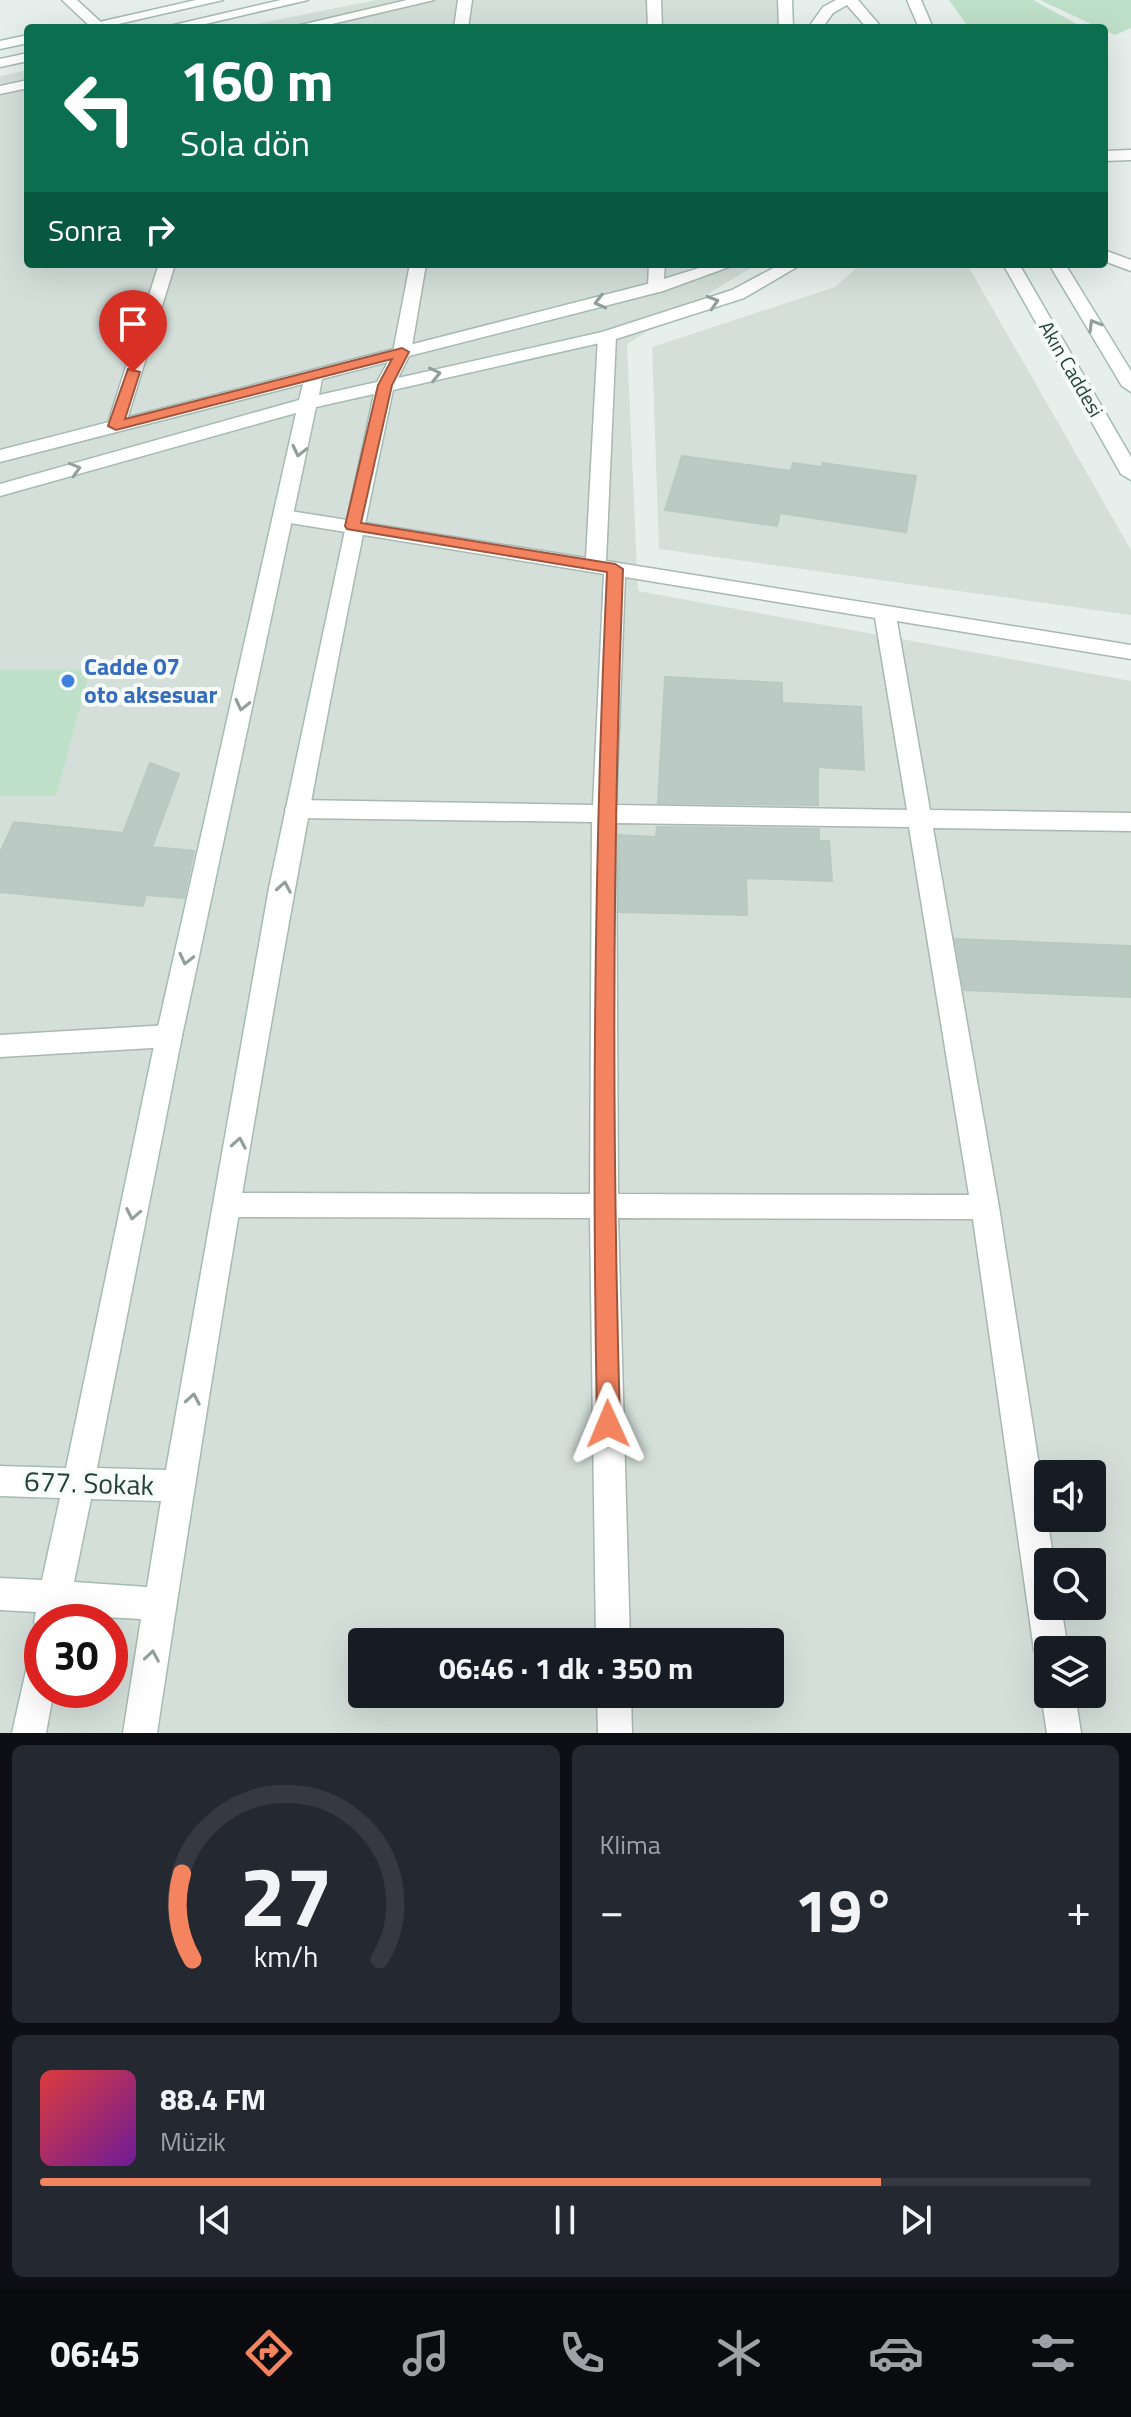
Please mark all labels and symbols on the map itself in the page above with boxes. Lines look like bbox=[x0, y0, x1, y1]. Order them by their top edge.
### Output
pin bbox=[99, 290, 167, 372]
one-way arrow bbox=[594, 292, 608, 309]
one-way arrow bbox=[706, 295, 720, 311]
street label: Akın Caddesi bbox=[1031, 315, 1112, 423]
one-way arrow bbox=[1088, 319, 1104, 334]
one-way arrow bbox=[427, 366, 441, 383]
one-way arrow bbox=[291, 444, 308, 458]
one-way arrow bbox=[68, 461, 82, 478]
place label: Cadde 07 oto aksesuar bbox=[84, 648, 218, 712]
marker: Cadde 07 oto aksesuar bbox=[59, 672, 77, 690]
one-way arrow bbox=[234, 698, 251, 712]
one-way arrow bbox=[274, 880, 291, 894]
one-way arrow bbox=[178, 952, 195, 965]
one-way arrow bbox=[229, 1136, 246, 1150]
one-way arrow bbox=[125, 1206, 142, 1220]
position arrow bbox=[566, 1382, 650, 1466]
one-way arrow bbox=[184, 1392, 201, 1406]
street label: 677. Sokak bbox=[23, 1459, 155, 1506]
speed limit sign: 30 bbox=[24, 1604, 128, 1708]
one-way arrow bbox=[143, 1649, 160, 1663]

